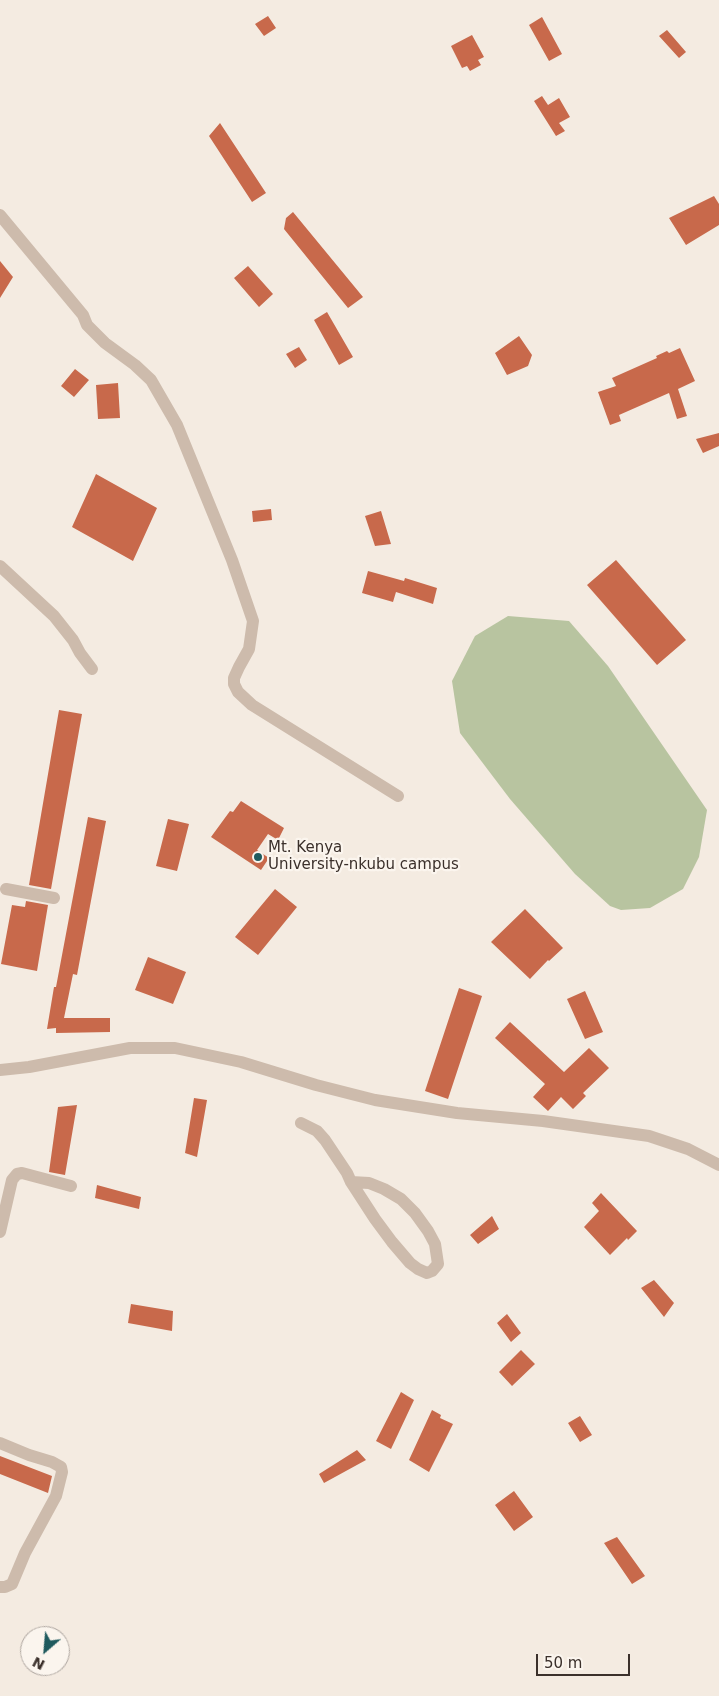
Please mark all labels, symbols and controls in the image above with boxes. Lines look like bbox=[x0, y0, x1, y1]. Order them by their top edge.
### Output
place label: Mt. Kenya University-nkubu campus bbox=[268, 839, 459, 874]
marker: Mt. Kenya University-nkubu campus bbox=[252, 851, 264, 863]
north arrow bbox=[20, 1626, 70, 1676]
scale bar bbox=[539, 1644, 633, 1676]
text: N bbox=[30, 1654, 47, 1673]
text: 50 m bbox=[544, 1654, 582, 1672]

